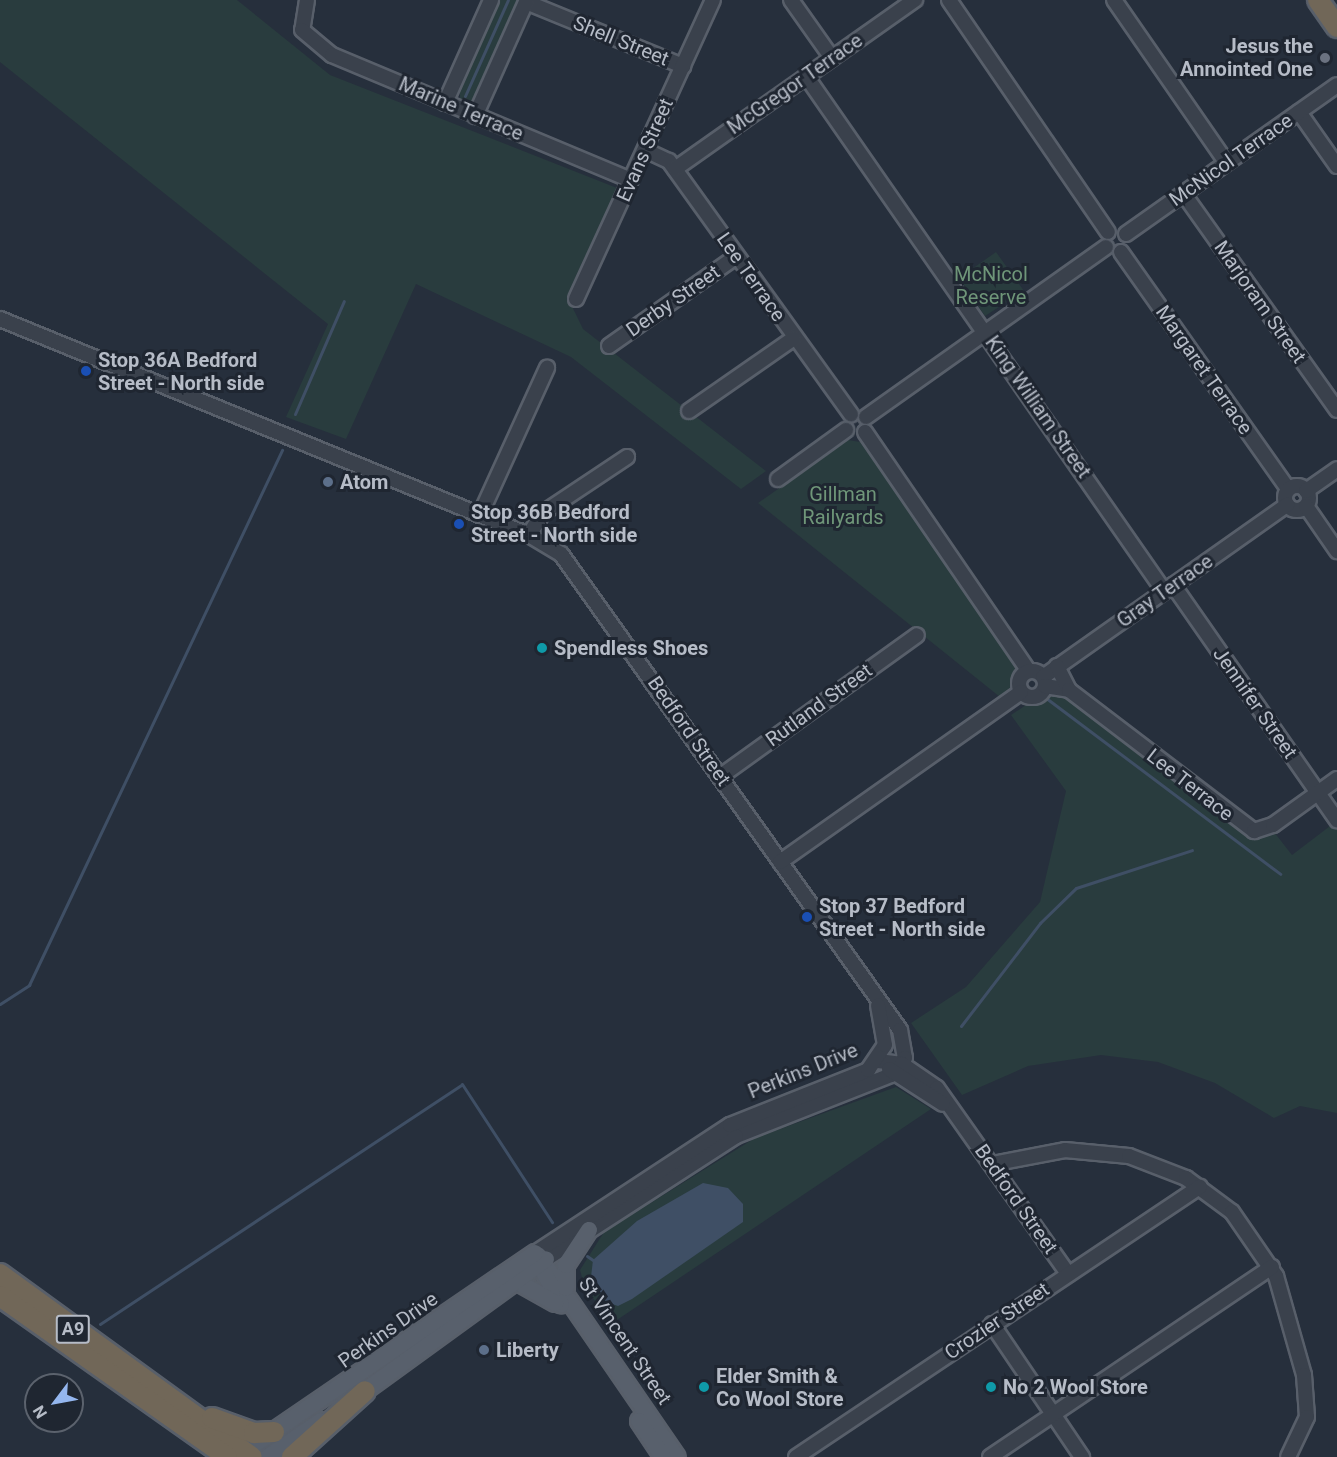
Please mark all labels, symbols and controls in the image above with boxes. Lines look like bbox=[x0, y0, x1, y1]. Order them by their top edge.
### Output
street label: Shell Street bbox=[570, 11, 672, 71]
street label: McGregor Terrace bbox=[723, 28, 867, 140]
place label: Jesus the Annointed One bbox=[1180, 34, 1313, 81]
marker: Jesus the Annointed One bbox=[1318, 51, 1332, 65]
street label: Marine Terrace bbox=[395, 72, 527, 146]
street label: Evans Street bbox=[612, 95, 678, 205]
street label: McNicol Terrace bbox=[1165, 108, 1297, 212]
street label: Lee Terrace bbox=[711, 228, 791, 326]
street label: Marjoram Street bbox=[1209, 236, 1311, 368]
street label: Derby Street bbox=[622, 260, 724, 342]
park label: McNicol Reserve bbox=[954, 262, 1028, 309]
street label: Margaret Terrace bbox=[1150, 301, 1258, 439]
street label: King William Street bbox=[980, 331, 1096, 483]
place label: Stop 36A Bedford Street - North side bbox=[98, 348, 264, 395]
marker: Stop 36A Bedford Street - North side bbox=[79, 364, 93, 378]
place label: Atom bbox=[340, 470, 388, 494]
marker: Atom bbox=[321, 475, 335, 489]
park label: Gillman Railyards bbox=[802, 483, 884, 530]
place label: Stop 36B Bedford Street - North side bbox=[471, 500, 637, 547]
marker: Stop 36B Bedford Street - North side bbox=[452, 517, 466, 531]
street label: Gray Terrace bbox=[1112, 549, 1218, 633]
place label: Spendless Shoes bbox=[554, 636, 708, 660]
marker: Spendless Shoes bbox=[535, 641, 549, 655]
street label: Jennifer Street bbox=[1208, 643, 1302, 763]
street label: Rutland Street bbox=[761, 658, 877, 752]
street label: Bedford Street bbox=[642, 672, 736, 790]
street label: Lee Terrace bbox=[1142, 744, 1238, 826]
place label: Stop 37 Bedford Street - North side bbox=[819, 894, 985, 941]
marker: Stop 37 Bedford Street - North side bbox=[800, 910, 814, 924]
street label: Perkins Drive bbox=[745, 1038, 861, 1104]
street label: Bedford Street bbox=[969, 1140, 1063, 1258]
street label: St Vincent Street bbox=[574, 1273, 676, 1409]
street label: Crozier Street bbox=[940, 1277, 1054, 1365]
street label: Perkins Drive bbox=[334, 1287, 442, 1373]
road number: A9 bbox=[55, 1314, 91, 1344]
place label: Liberty bbox=[496, 1338, 559, 1362]
marker: Liberty bbox=[477, 1343, 491, 1357]
place label: Elder Smith & Co Wool Store bbox=[716, 1364, 843, 1411]
north arrow bbox=[24, 1373, 84, 1433]
place label: No 2 Wool Store bbox=[1003, 1375, 1148, 1399]
marker: Elder Smith & Co Wool Store bbox=[697, 1380, 711, 1394]
marker: No 2 Wool Store bbox=[984, 1380, 998, 1394]
text: N bbox=[29, 1402, 51, 1422]

